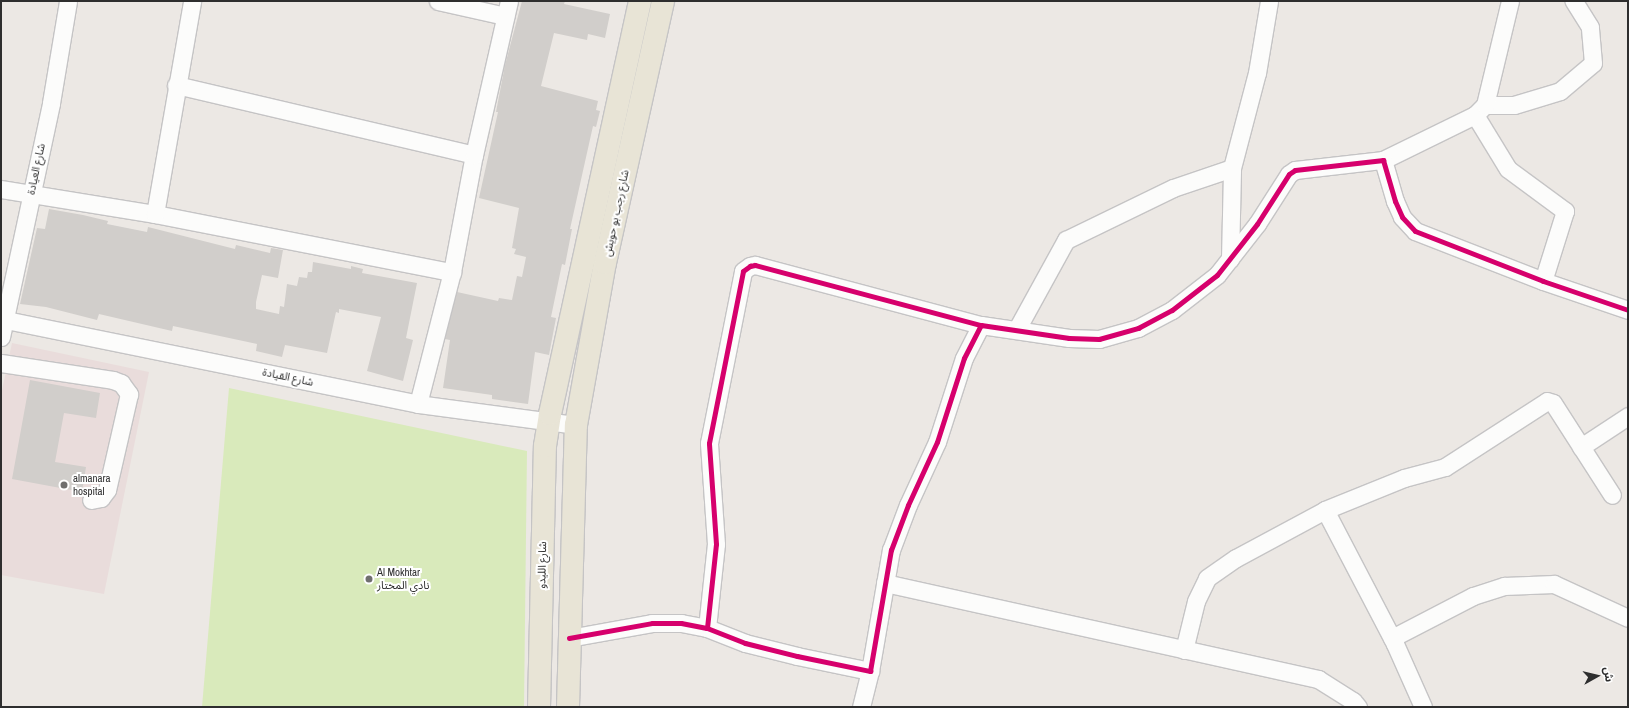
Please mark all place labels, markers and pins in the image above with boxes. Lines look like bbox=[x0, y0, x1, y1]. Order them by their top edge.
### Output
place label: almanara hospital bbox=[73, 472, 111, 498]
marker: almanara hospital bbox=[58, 479, 70, 491]
place label: Al Mokhtar نادي المختار bbox=[377, 566, 429, 592]
marker: Al Mokhtar نادي المختار bbox=[364, 574, 374, 584]

